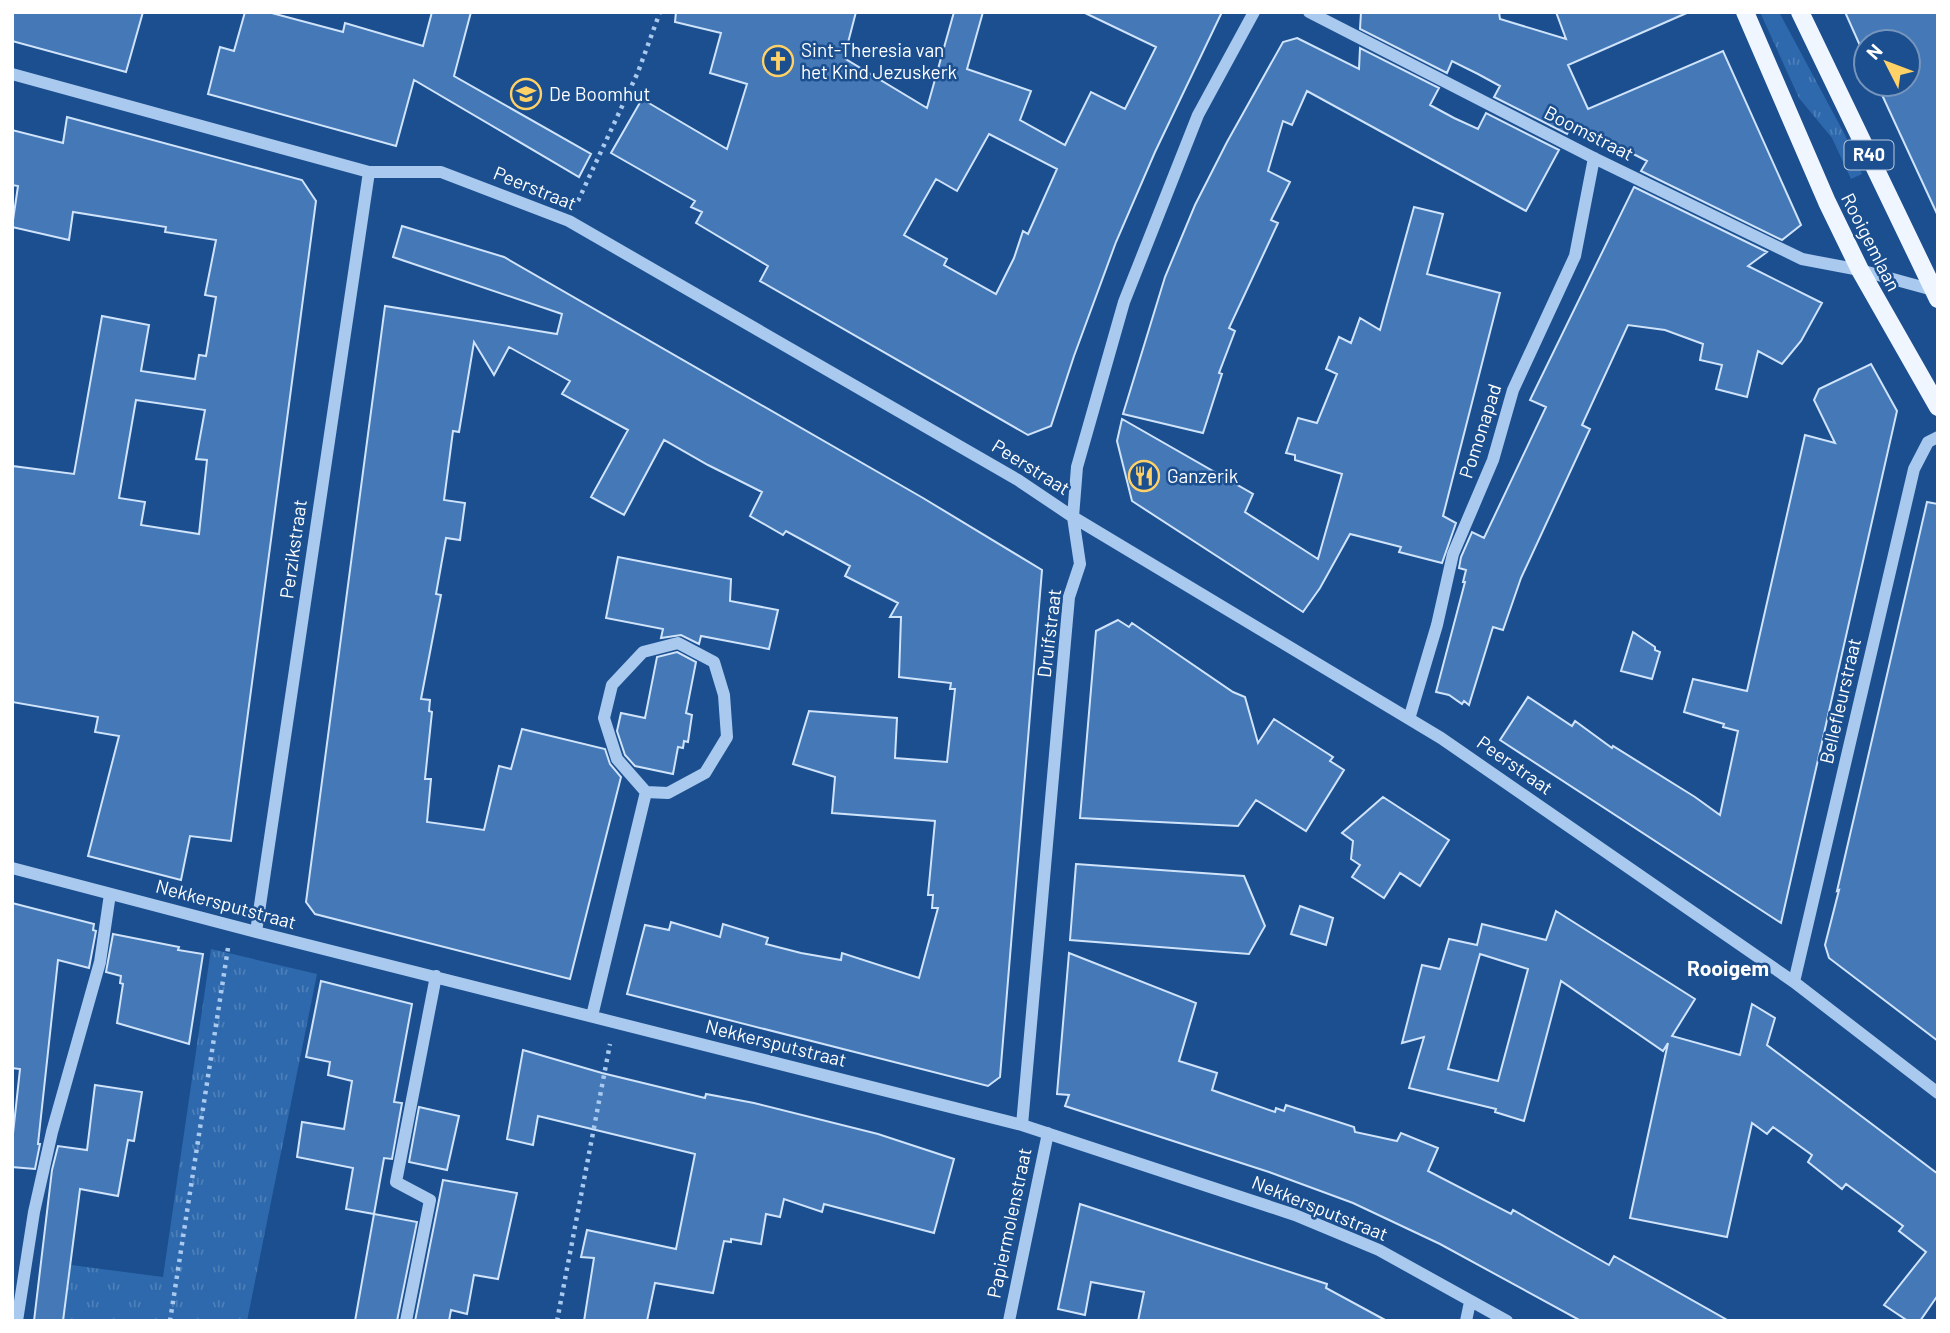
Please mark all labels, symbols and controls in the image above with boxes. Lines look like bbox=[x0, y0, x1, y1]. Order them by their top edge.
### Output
north arrow bbox=[1852, 28, 1922, 98]
place label: Sint-Theresia van het Kind Jezuskerk bbox=[801, 38, 957, 83]
text: N bbox=[1861, 39, 1887, 64]
church icon: Sint-Theresia van het Kind Jezuskerk bbox=[761, 44, 795, 78]
school or university icon: De Boomhut bbox=[509, 77, 543, 111]
place label: De Boomhut bbox=[549, 82, 650, 105]
street label: Boomstraat bbox=[1541, 100, 1638, 165]
road number: R40 bbox=[1844, 140, 1894, 170]
street label: Peerstraat bbox=[490, 161, 580, 215]
street label: Rooigemlaan bbox=[1837, 189, 1906, 295]
street label: Pomonapad bbox=[1453, 381, 1506, 481]
street label: Peerstraat bbox=[988, 434, 1074, 499]
restaurant icon: Ganzerik bbox=[1127, 459, 1161, 493]
place label: Ganzerik bbox=[1167, 464, 1238, 487]
street label: Perzikstraat bbox=[274, 498, 311, 600]
street label: Druifstraat bbox=[1032, 587, 1065, 679]
street label: Bellefleurstraat bbox=[1814, 636, 1865, 766]
street label: Peerstraat bbox=[1473, 730, 1558, 799]
street label: Nekkersputstraat bbox=[153, 874, 299, 933]
district label: Rooigem bbox=[1687, 955, 1769, 980]
street label: Nekkersputstraat bbox=[703, 1014, 849, 1071]
street label: Papiermolenstraat bbox=[981, 1146, 1036, 1300]
street label: Nekkersputstraat bbox=[1249, 1170, 1392, 1245]

